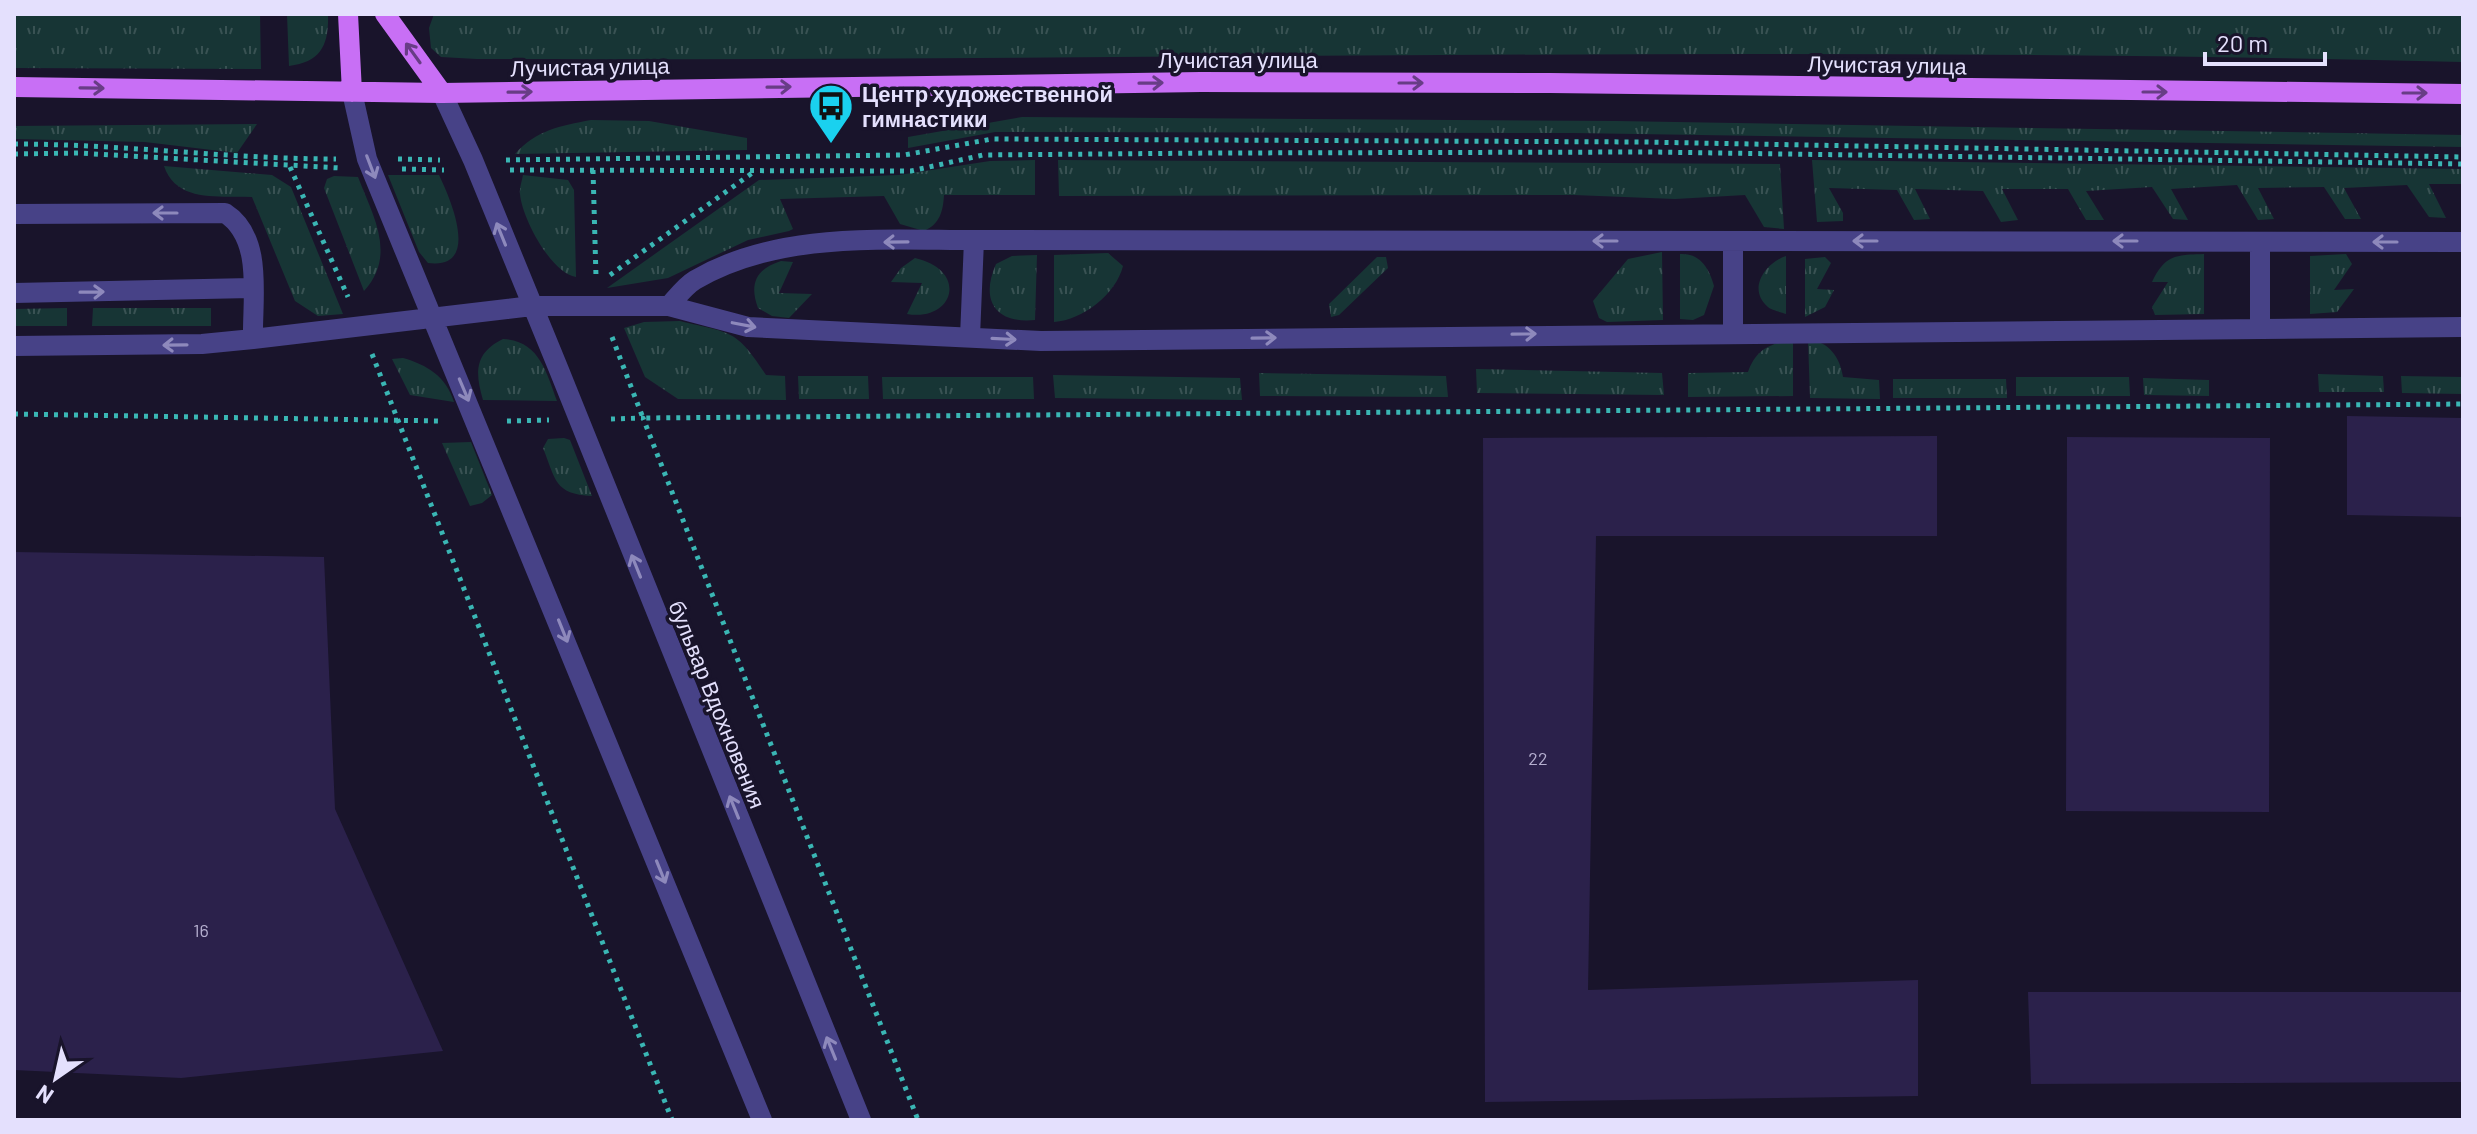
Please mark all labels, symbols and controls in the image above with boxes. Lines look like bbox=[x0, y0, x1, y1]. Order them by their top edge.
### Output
scale bar bbox=[2205, 16, 2325, 66]
text: 20 m bbox=[2217, 28, 2268, 57]
one-way arrow bbox=[405, 43, 421, 65]
street label: Лучистая улица bbox=[1158, 46, 1318, 73]
street label: Лучистая улица bbox=[1807, 50, 1968, 79]
street label: Лучистая улица bbox=[510, 52, 671, 81]
one-way arrow bbox=[1137, 75, 1164, 91]
one-way arrow bbox=[1397, 75, 1424, 91]
one-way arrow bbox=[765, 79, 792, 95]
one-way arrow bbox=[78, 80, 105, 96]
place label: Центр художественной гимнастики bbox=[862, 80, 1113, 131]
bus stop icon: Центр художественной гимнастики bbox=[807, 82, 855, 145]
one-way arrow bbox=[506, 84, 533, 99]
one-way arrow bbox=[2141, 84, 2168, 100]
one-way arrow bbox=[2401, 85, 2428, 101]
one-way arrow bbox=[365, 154, 379, 179]
one-way arrow bbox=[152, 205, 179, 221]
one-way arrow bbox=[493, 222, 507, 247]
one-way arrow bbox=[1592, 233, 1619, 249]
one-way arrow bbox=[1852, 233, 1879, 249]
one-way arrow bbox=[2112, 233, 2139, 249]
one-way arrow bbox=[883, 234, 910, 249]
one-way arrow bbox=[2372, 234, 2399, 250]
one-way arrow bbox=[78, 284, 105, 300]
one-way arrow bbox=[731, 318, 757, 333]
one-way arrow bbox=[1510, 327, 1537, 342]
one-way arrow bbox=[1250, 330, 1277, 346]
one-way arrow bbox=[990, 332, 1017, 347]
one-way arrow bbox=[162, 337, 189, 352]
one-way arrow bbox=[458, 377, 473, 402]
one-way arrow bbox=[628, 554, 642, 579]
street label: бульвар Вдохновения bbox=[663, 596, 772, 812]
one-way arrow bbox=[556, 618, 571, 643]
house number: 22 bbox=[1528, 747, 1548, 769]
one-way arrow bbox=[726, 795, 740, 820]
one-way arrow bbox=[654, 859, 669, 883]
house number: 16 bbox=[193, 919, 209, 941]
one-way arrow bbox=[823, 1036, 838, 1061]
north arrow bbox=[16, 1038, 96, 1118]
text: N bbox=[31, 1081, 58, 1110]

